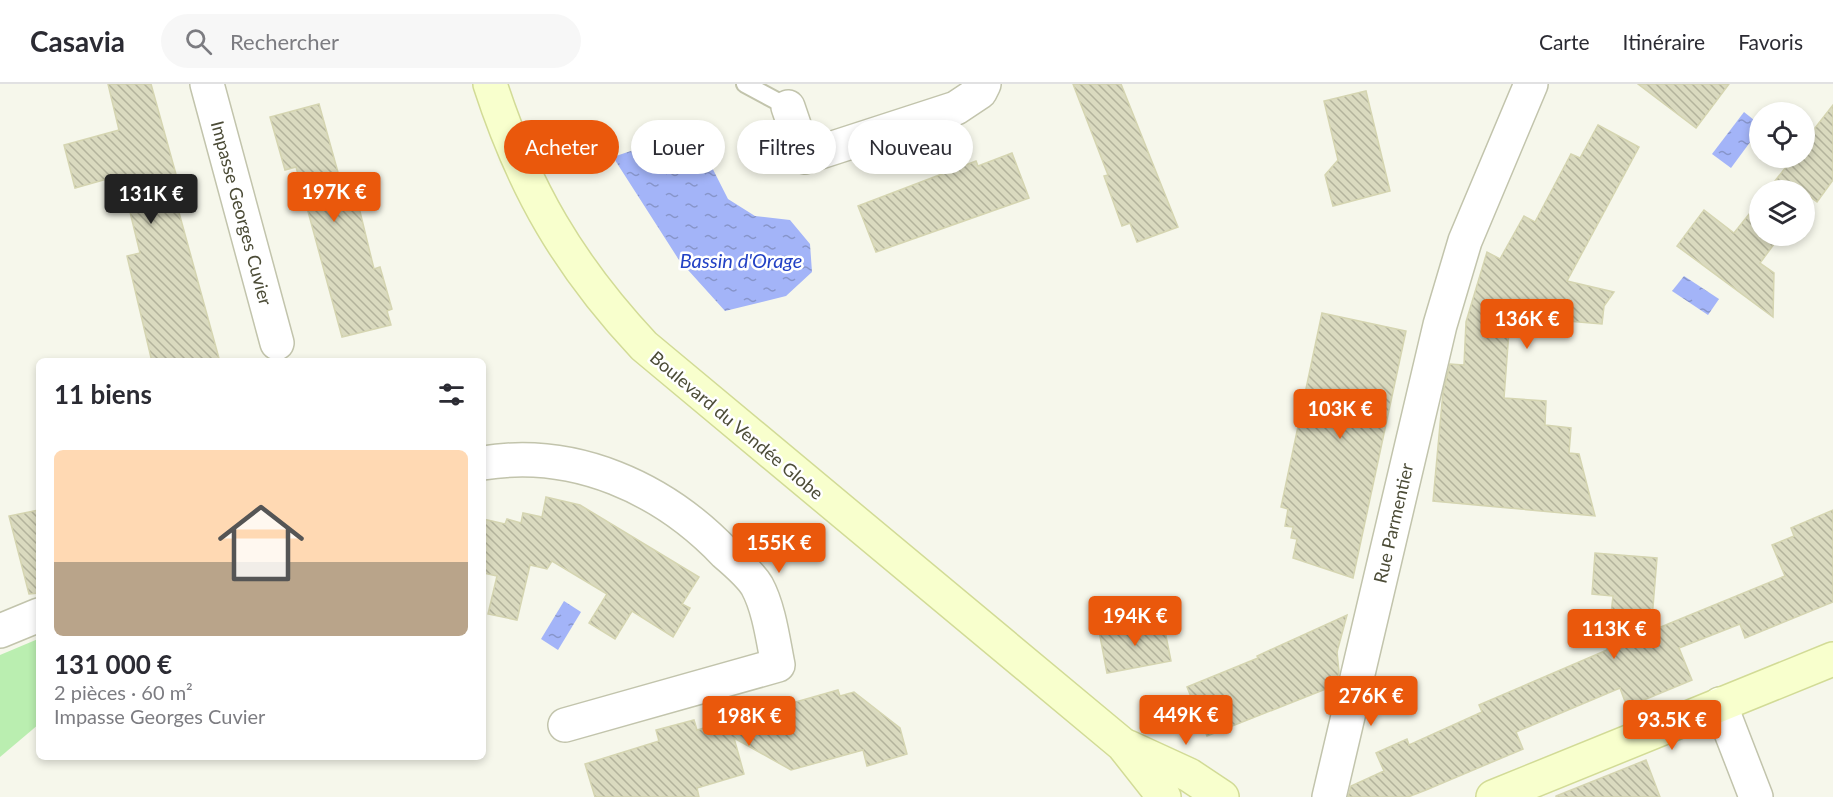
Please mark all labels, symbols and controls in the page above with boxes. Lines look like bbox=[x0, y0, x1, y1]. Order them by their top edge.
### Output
search box bbox=[161, 14, 581, 68]
text: Casavia bbox=[30, 24, 125, 58]
icon: search bbox=[182, 25, 215, 58]
text: Rechercher bbox=[230, 28, 339, 55]
text: Carte bbox=[1539, 29, 1590, 54]
text: Itinéraire bbox=[1623, 29, 1705, 54]
text: Favoris bbox=[1738, 29, 1803, 54]
map controls bbox=[1749, 102, 1815, 246]
button: locate bbox=[1749, 102, 1815, 168]
street label: Impasse Georges Cuvier bbox=[207, 118, 277, 308]
chip: Acheter bbox=[504, 120, 619, 174]
chip: Louer bbox=[631, 120, 725, 174]
chip: Filtres bbox=[737, 120, 836, 174]
chip: Nouveau bbox=[848, 120, 973, 174]
pin: 197K € bbox=[285, 172, 383, 223]
pin: 131K € bbox=[102, 174, 200, 225]
text: 197K € bbox=[302, 179, 366, 203]
button: layers bbox=[1749, 180, 1815, 246]
text: 131K € bbox=[119, 181, 183, 205]
water label: Bassin d'Orage bbox=[680, 248, 802, 272]
pin: 136K € bbox=[1478, 299, 1576, 350]
text: 136K € bbox=[1495, 306, 1559, 330]
street label: Boulevard du Vendée Globe bbox=[646, 346, 828, 504]
text: 11 biens bbox=[54, 378, 152, 410]
icon: filters bbox=[435, 378, 468, 411]
pin: 103K € bbox=[1291, 389, 1389, 440]
text: 103K € bbox=[1308, 396, 1372, 420]
street label: Rue Parmentier bbox=[1369, 460, 1418, 585]
icon: home bbox=[207, 489, 315, 597]
pin: 155K € bbox=[730, 523, 828, 574]
text: 155K € bbox=[747, 530, 811, 554]
pin: 194K € bbox=[1086, 596, 1184, 647]
text: 194K € bbox=[1103, 603, 1167, 627]
pin: 113K € bbox=[1565, 609, 1663, 660]
text: 113K € bbox=[1582, 616, 1646, 640]
text: 131 000 € bbox=[54, 648, 172, 680]
pin: 276K € bbox=[1322, 676, 1420, 727]
text: 2 pièces · 60 m² bbox=[54, 680, 193, 704]
text: 276K € bbox=[1339, 683, 1403, 707]
pin: 449K € bbox=[1137, 695, 1235, 746]
pin: 198K € bbox=[700, 696, 798, 747]
pin: 93.5K € bbox=[1617, 700, 1727, 751]
text: 449K € bbox=[1154, 702, 1218, 726]
text: 198K € bbox=[717, 703, 781, 727]
text: Impasse Georges Cuvier bbox=[54, 704, 265, 728]
text: 93.5K € bbox=[1637, 707, 1707, 731]

